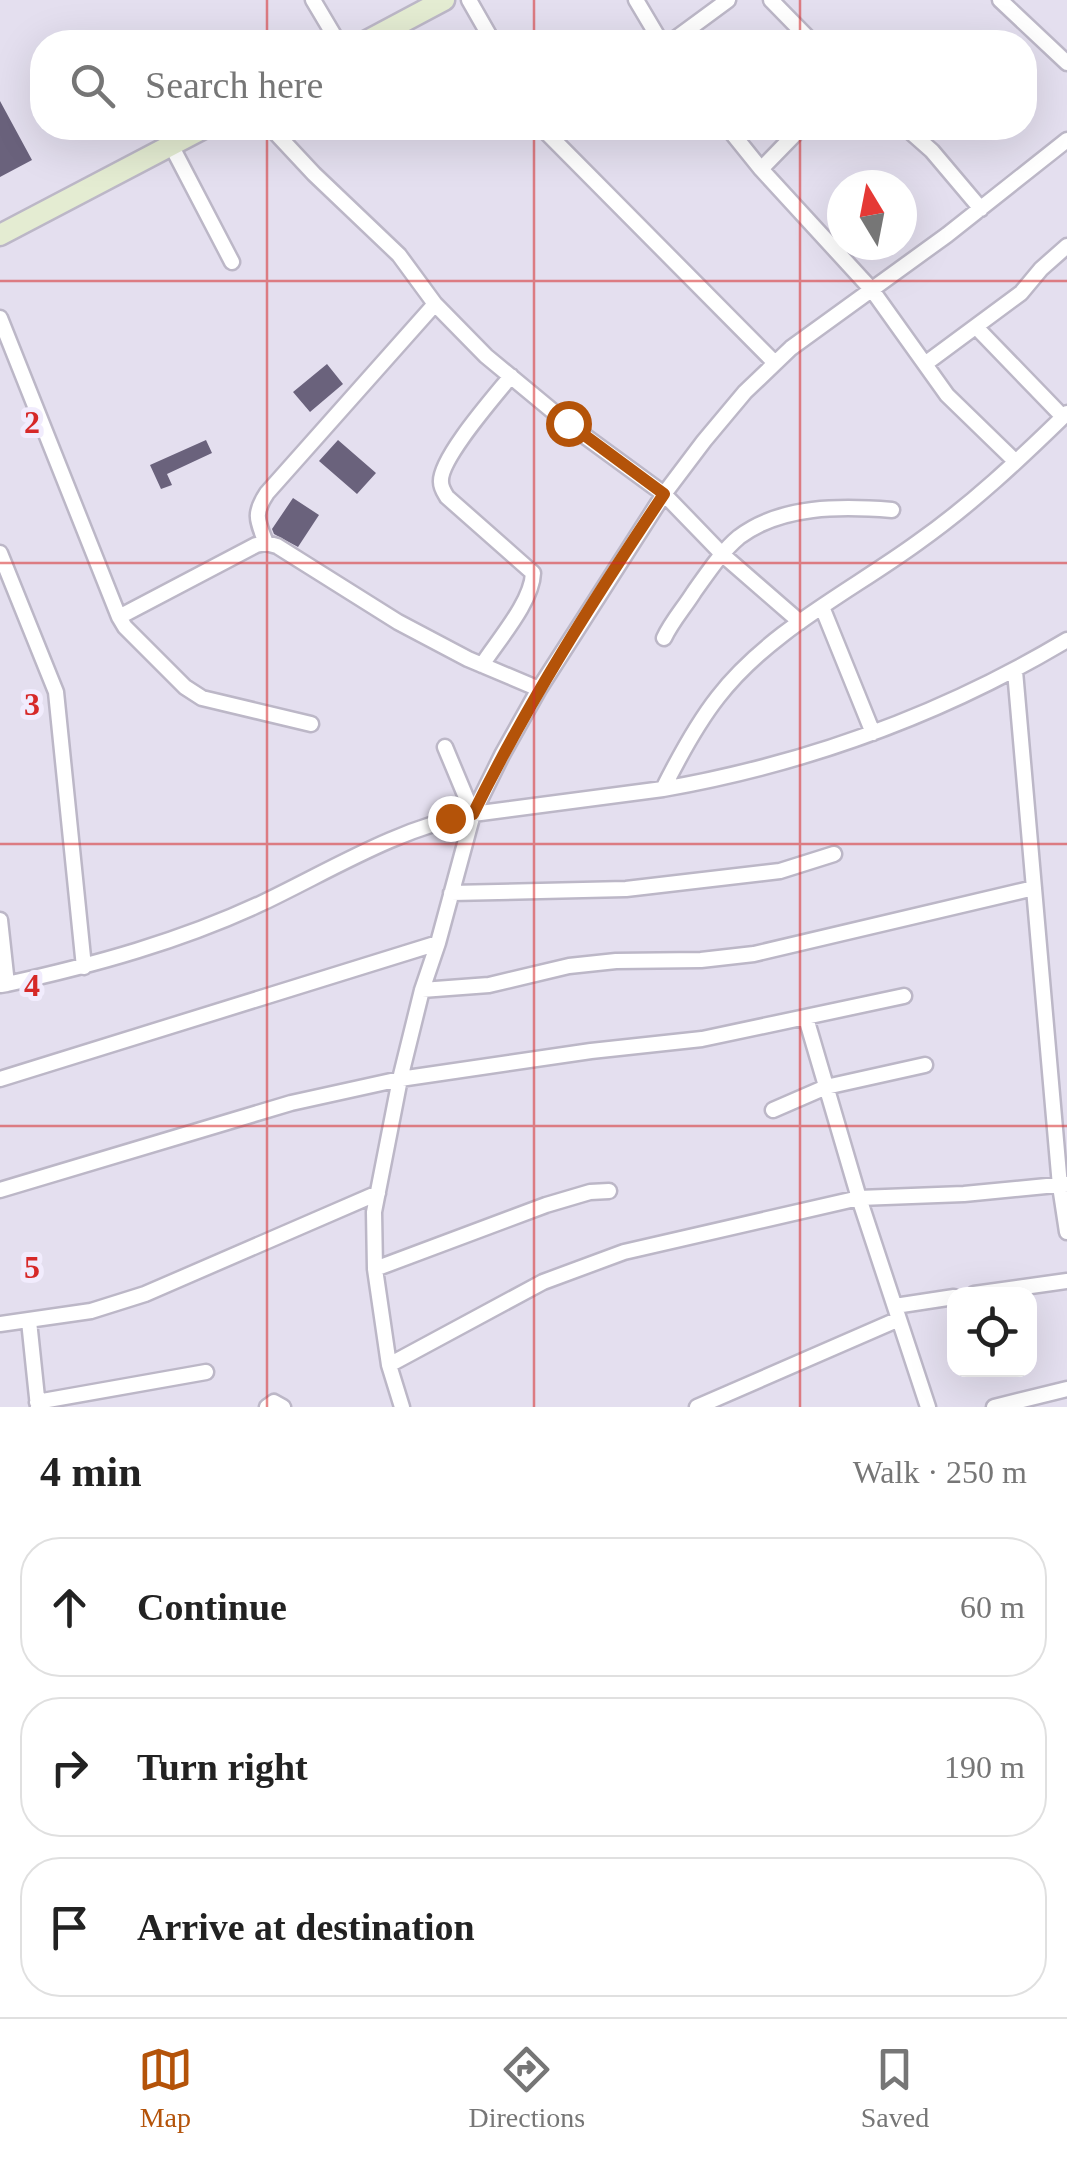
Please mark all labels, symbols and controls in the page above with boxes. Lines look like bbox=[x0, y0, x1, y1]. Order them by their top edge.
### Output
search box bbox=[30, 30, 1037, 140]
icon: search bbox=[65, 58, 120, 113]
text: Search here bbox=[145, 64, 323, 106]
north arrow bbox=[827, 170, 917, 260]
route start bbox=[546, 401, 592, 447]
text: 2 bbox=[24, 404, 40, 440]
text: 3 bbox=[24, 686, 40, 722]
route end bbox=[428, 796, 474, 842]
text: 4 bbox=[24, 967, 40, 1003]
text: 5 bbox=[24, 1249, 40, 1285]
map controls bbox=[947, 1287, 1037, 1377]
button: locate bbox=[947, 1287, 1037, 1377]
text: 4 min bbox=[40, 1449, 142, 1495]
text: Walk · 250 m bbox=[853, 1454, 1027, 1490]
icon: ahead bbox=[42, 1580, 97, 1635]
text: Continue bbox=[137, 1586, 287, 1628]
text: 60 m bbox=[960, 1589, 1025, 1625]
icon: right bbox=[42, 1740, 97, 1795]
text: Turn right bbox=[137, 1746, 308, 1788]
text: 190 m bbox=[944, 1749, 1025, 1785]
icon: arrive bbox=[42, 1900, 97, 1955]
text: Arrive at destination bbox=[137, 1906, 475, 1948]
tab: Map bbox=[138, 2042, 193, 2134]
tab: Directions bbox=[468, 2042, 585, 2134]
tab: Saved bbox=[861, 2042, 929, 2134]

